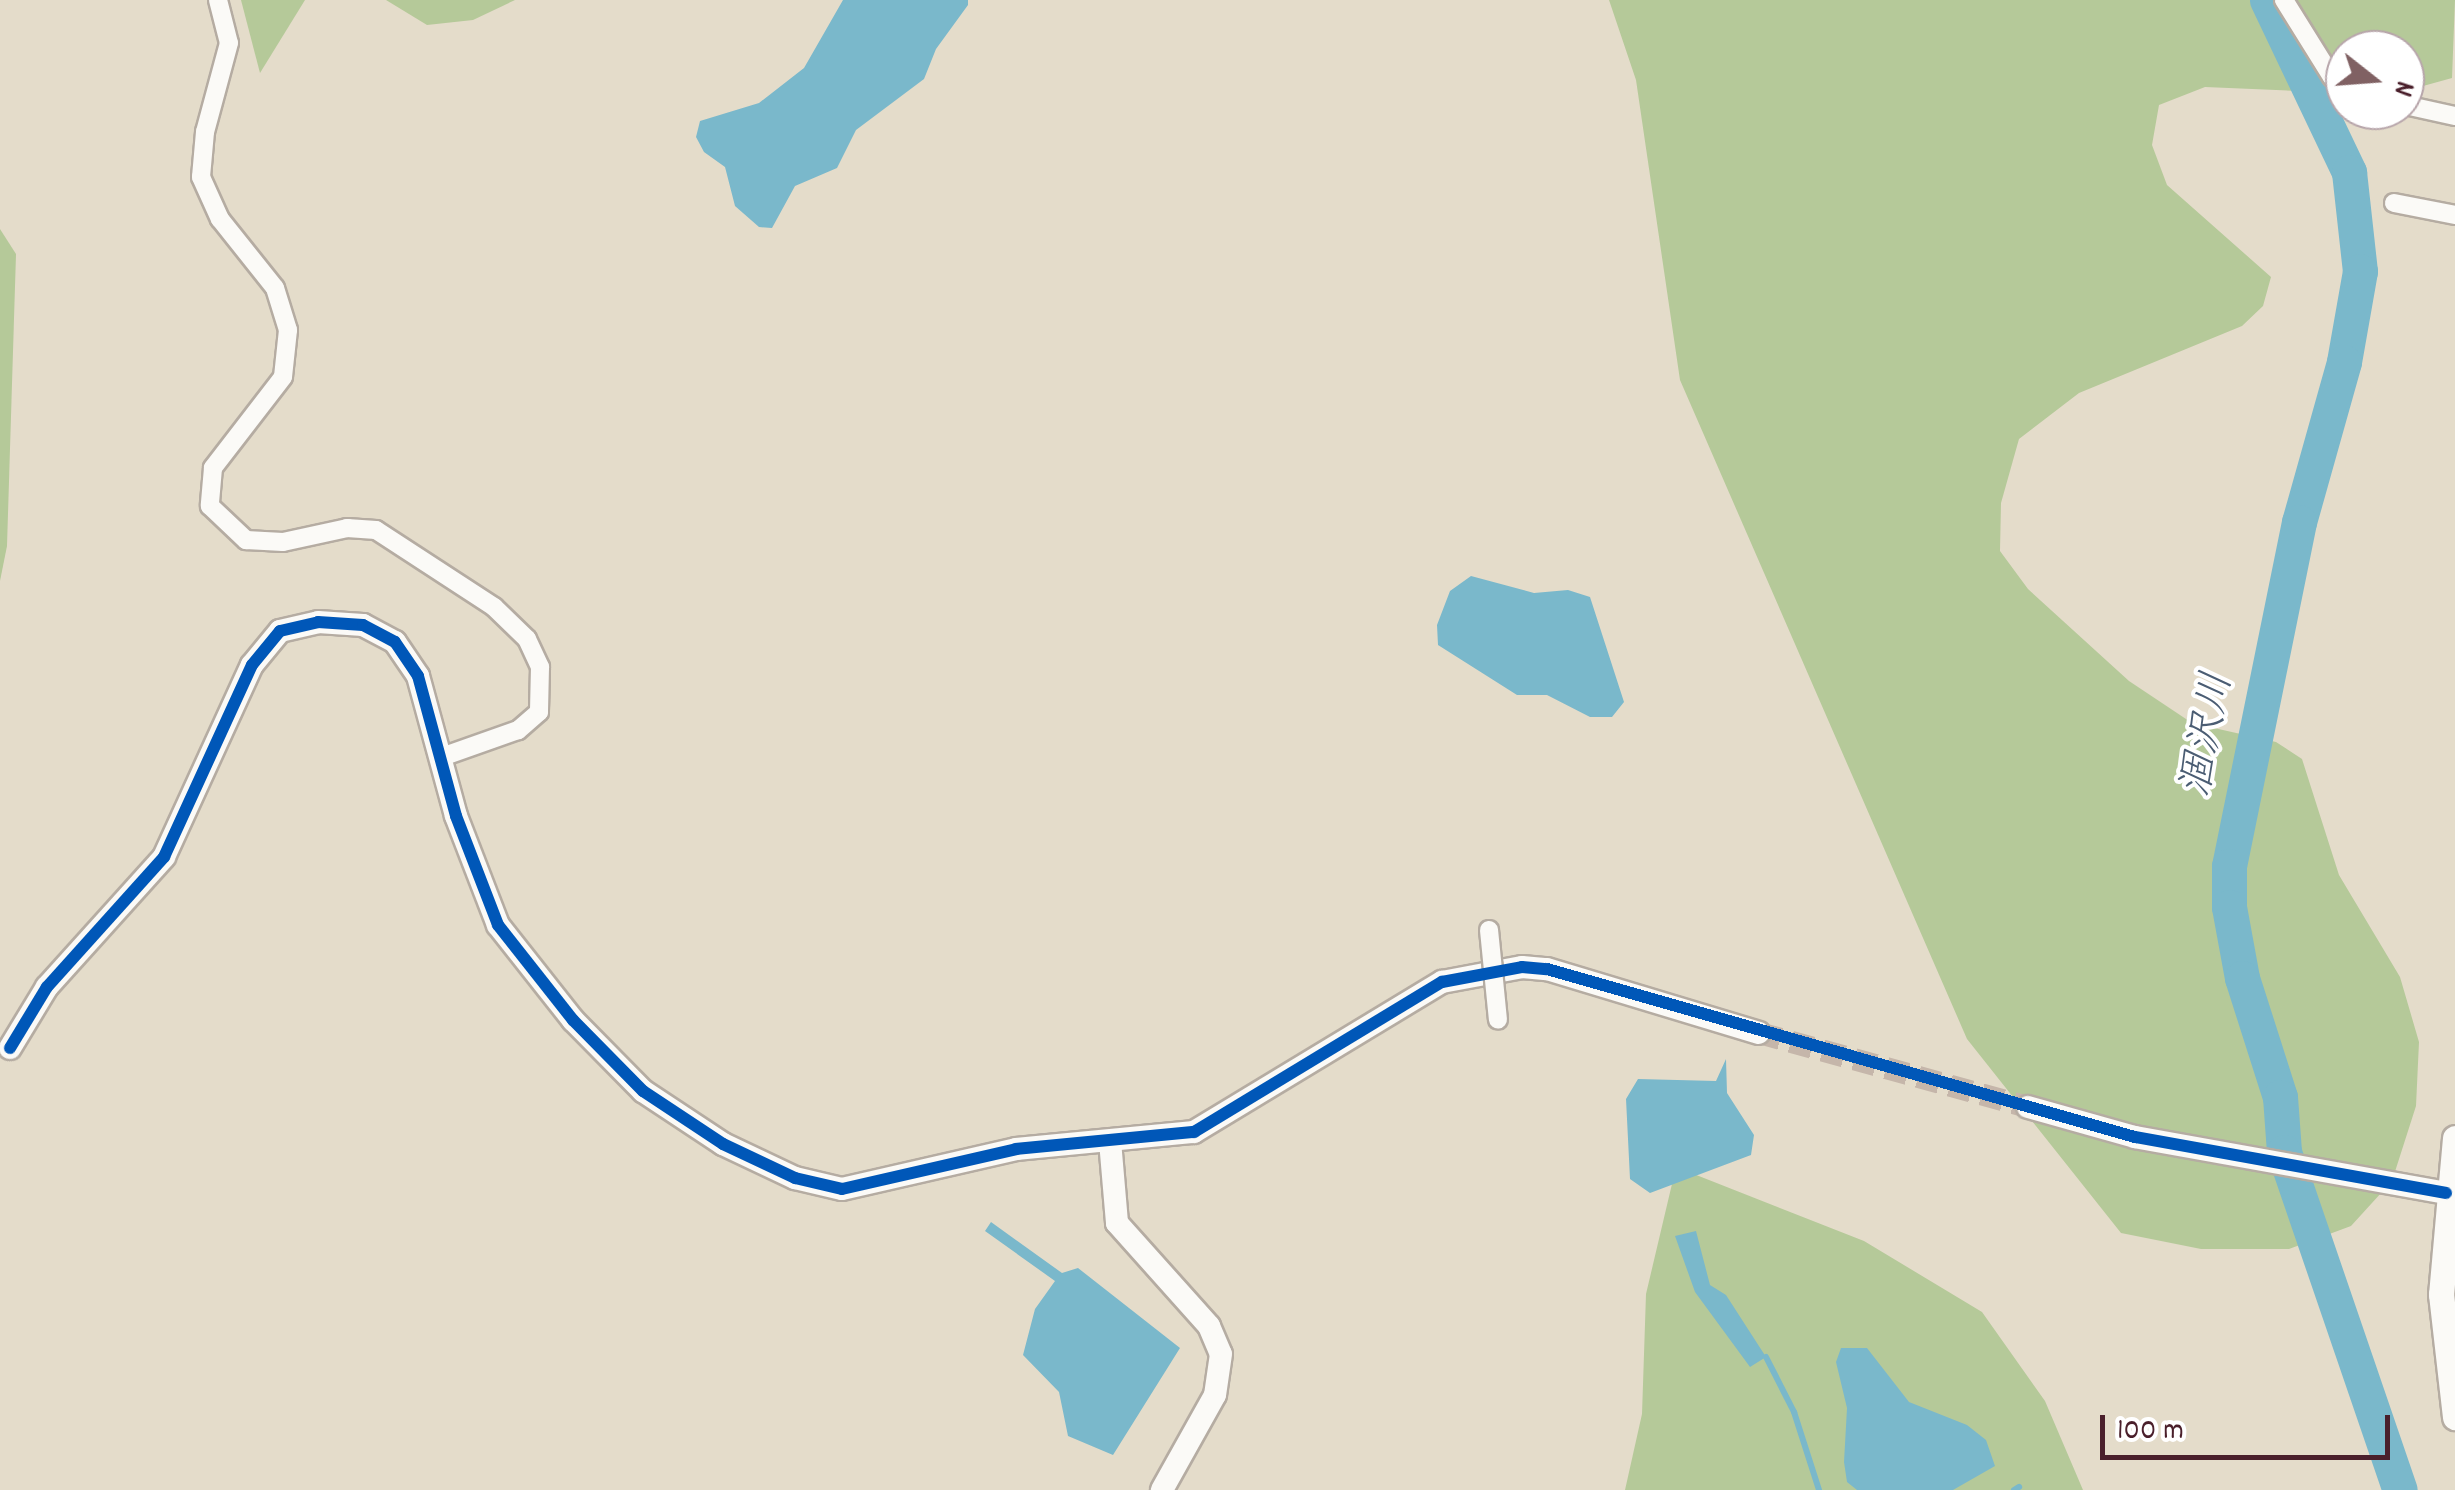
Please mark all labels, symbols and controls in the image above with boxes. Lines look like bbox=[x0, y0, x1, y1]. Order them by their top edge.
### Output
north arrow bbox=[2325, 30, 2425, 130]
text: N bbox=[2381, 76, 2423, 101]
water label: 涸沢川 bbox=[2173, 668, 2247, 802]
scale bar bbox=[2105, 1395, 2395, 1457]
text: 100 m bbox=[2117, 1411, 2184, 1454]

